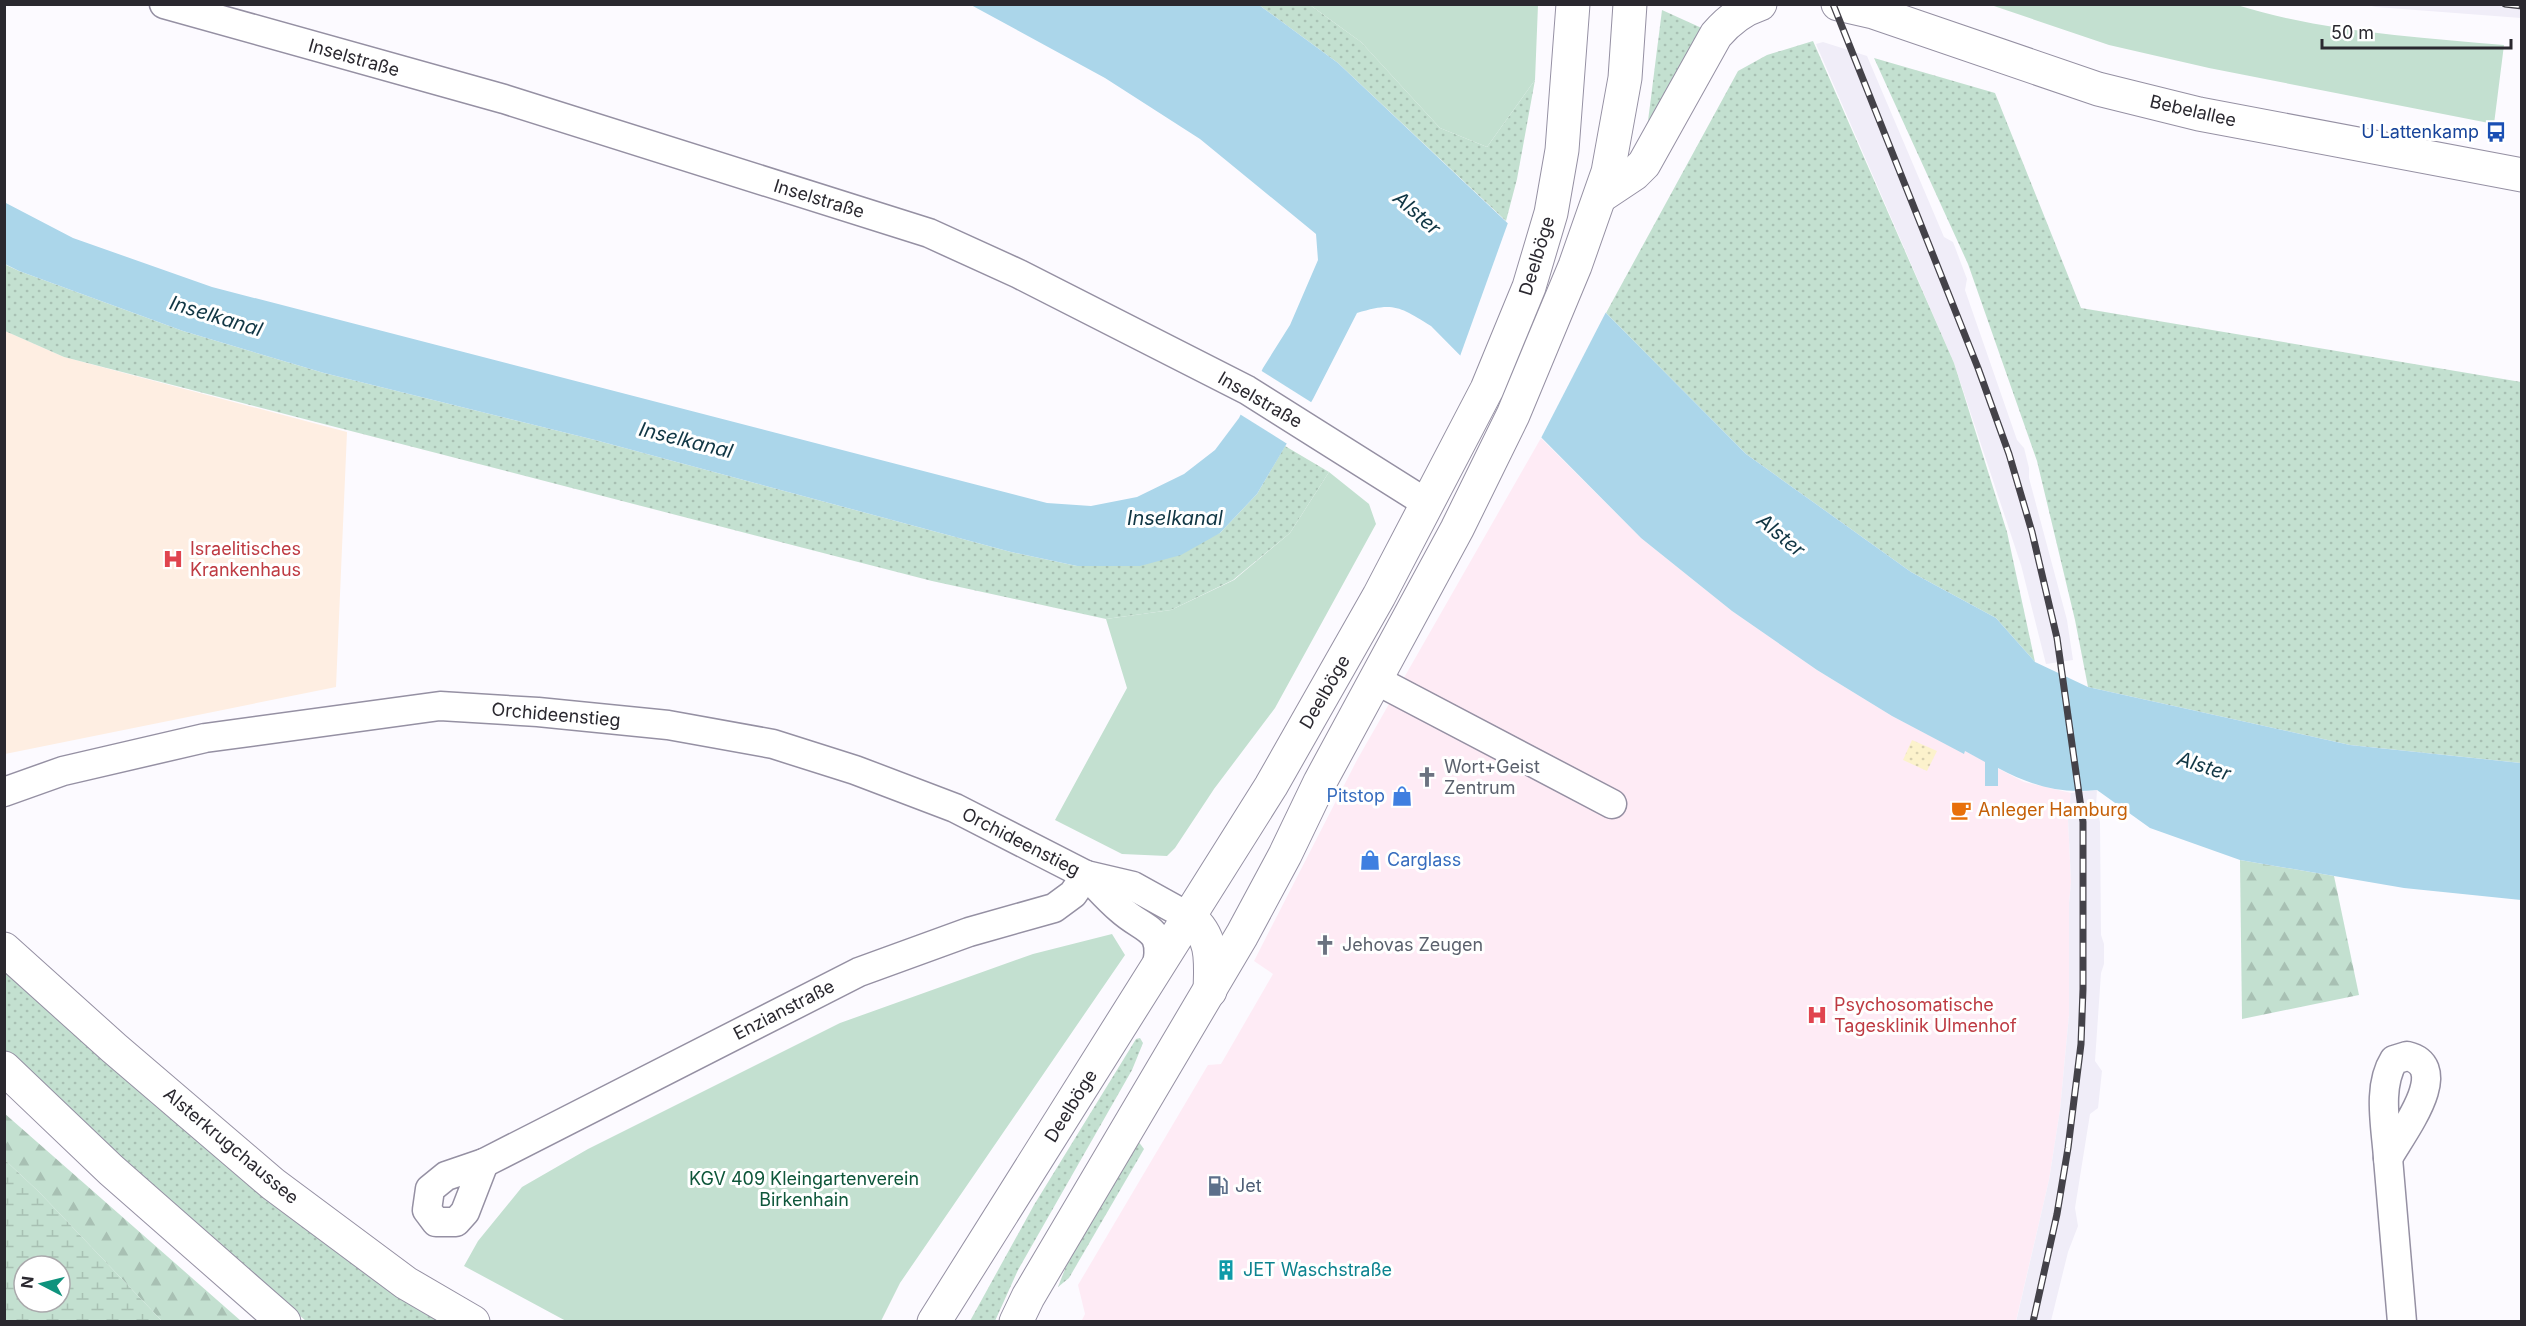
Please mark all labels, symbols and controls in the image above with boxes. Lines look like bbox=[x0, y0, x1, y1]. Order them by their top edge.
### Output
scale bar bbox=[2322, 12, 2511, 50]
text: 50 m bbox=[2331, 22, 2374, 43]
street label: Inselstraße bbox=[306, 35, 402, 81]
street label: Bebelallee bbox=[2148, 90, 2238, 131]
bus stop icon: U Lattenkamp bbox=[2484, 120, 2508, 144]
place label: U Lattenkamp bbox=[2361, 121, 2479, 142]
street label: Inselstraße bbox=[771, 175, 867, 222]
water label: Alster bbox=[1388, 185, 1446, 240]
street label: Deelböge bbox=[1515, 214, 1559, 298]
water label: Inselkanal bbox=[167, 291, 265, 342]
street label: Inselstraße bbox=[1214, 367, 1306, 432]
water label: Inselkanal bbox=[637, 417, 736, 463]
water label: Inselkanal bbox=[1127, 506, 1223, 530]
water label: Alster bbox=[1752, 508, 1810, 562]
place label: Israelitisches Krankenhaus bbox=[190, 538, 301, 580]
hospital icon: Israelitisches Krankenhaus bbox=[161, 547, 185, 571]
street label: Deelböge bbox=[1295, 651, 1354, 732]
street label: Orchideenstieg bbox=[491, 698, 621, 731]
water label: Alster bbox=[2173, 746, 2234, 786]
place label: Wort+Geist Zentrum bbox=[1444, 756, 1540, 798]
church icon: Wort+Geist Zentrum bbox=[1415, 765, 1439, 789]
shop icon: Pitstop bbox=[1390, 784, 1414, 808]
place label: Pitstop bbox=[1326, 785, 1385, 806]
cafe icon: Anleger Hamburg bbox=[1949, 798, 1973, 822]
place label: Anleger Hamburg bbox=[1978, 799, 2128, 820]
street label: Orchideenstieg bbox=[959, 803, 1084, 880]
shop icon: Carglass bbox=[1358, 848, 1382, 872]
place label: Carglass bbox=[1387, 849, 1461, 870]
church icon: Jehovas Zeugen bbox=[1313, 933, 1337, 957]
place label: Jehovas Zeugen bbox=[1342, 934, 1483, 955]
street label: Enzianstraße bbox=[730, 975, 838, 1044]
place label: Psychosomatische Tagesklinik Ulmenhof bbox=[1834, 994, 2017, 1036]
hospital icon: Psychosomatische Tagesklinik Ulmenhof bbox=[1805, 1003, 1829, 1027]
street label: Deelböge bbox=[1040, 1066, 1101, 1146]
street label: Alsterkrugchaussee bbox=[160, 1083, 303, 1208]
park label: KGV 409 Kleingartenverein Birkenhain bbox=[689, 1168, 919, 1210]
fuel station icon: Jet bbox=[1206, 1174, 1230, 1198]
place label: Jet bbox=[1235, 1175, 1262, 1196]
north arrow bbox=[12, 1254, 72, 1314]
building icon: JET Waschstraße bbox=[1214, 1258, 1238, 1282]
place label: JET Waschstraße bbox=[1243, 1259, 1392, 1280]
text: N bbox=[16, 1275, 38, 1289]

